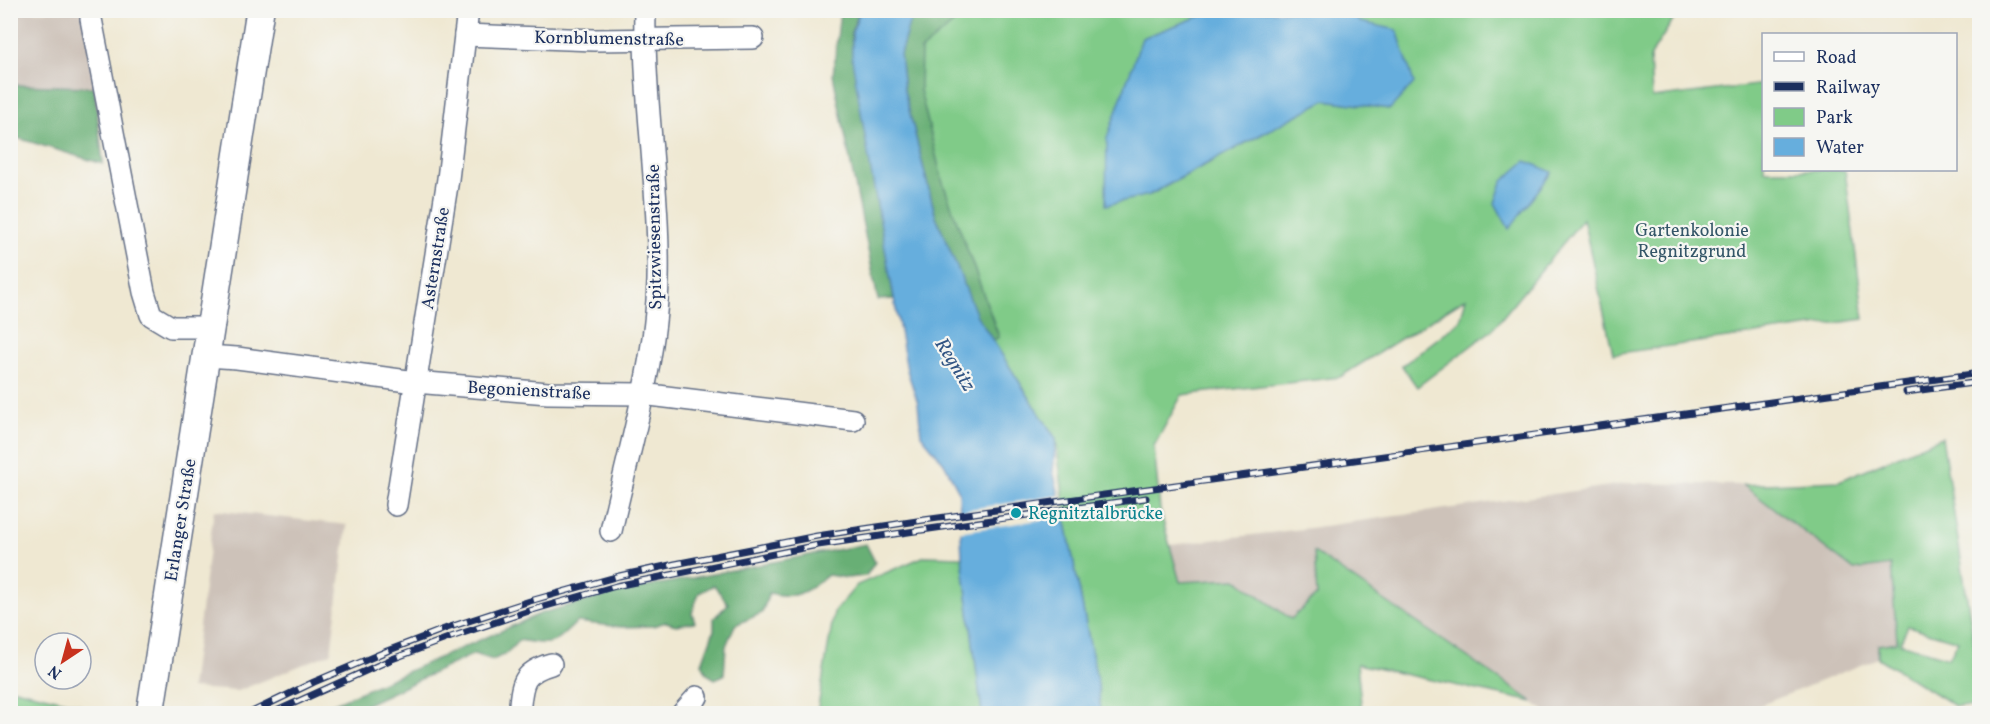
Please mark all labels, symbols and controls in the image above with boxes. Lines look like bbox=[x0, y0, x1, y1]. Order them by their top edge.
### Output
street label: Kornblumenstraße bbox=[534, 26, 684, 53]
legend bbox=[1762, 33, 1957, 171]
text: Road bbox=[1816, 46, 1857, 71]
text: Railway bbox=[1816, 76, 1880, 101]
text: Park bbox=[1816, 106, 1853, 131]
text: Water bbox=[1816, 136, 1864, 161]
street label: Spitzwiesenstraße bbox=[642, 164, 669, 310]
street label: Asternstraße bbox=[416, 205, 457, 311]
park label: Gartenkolonie Regnitzgrund bbox=[1635, 219, 1749, 265]
water label: Regnitz bbox=[927, 333, 982, 397]
street label: Begonienstraße bbox=[466, 376, 591, 407]
street label: Erlanger Straße bbox=[159, 457, 204, 584]
place label: Regnitztalbrücke bbox=[1028, 502, 1163, 527]
marker: Regnitztalbrücke bbox=[1009, 506, 1023, 520]
north arrow bbox=[33, 631, 93, 691]
text: N bbox=[44, 659, 67, 684]

